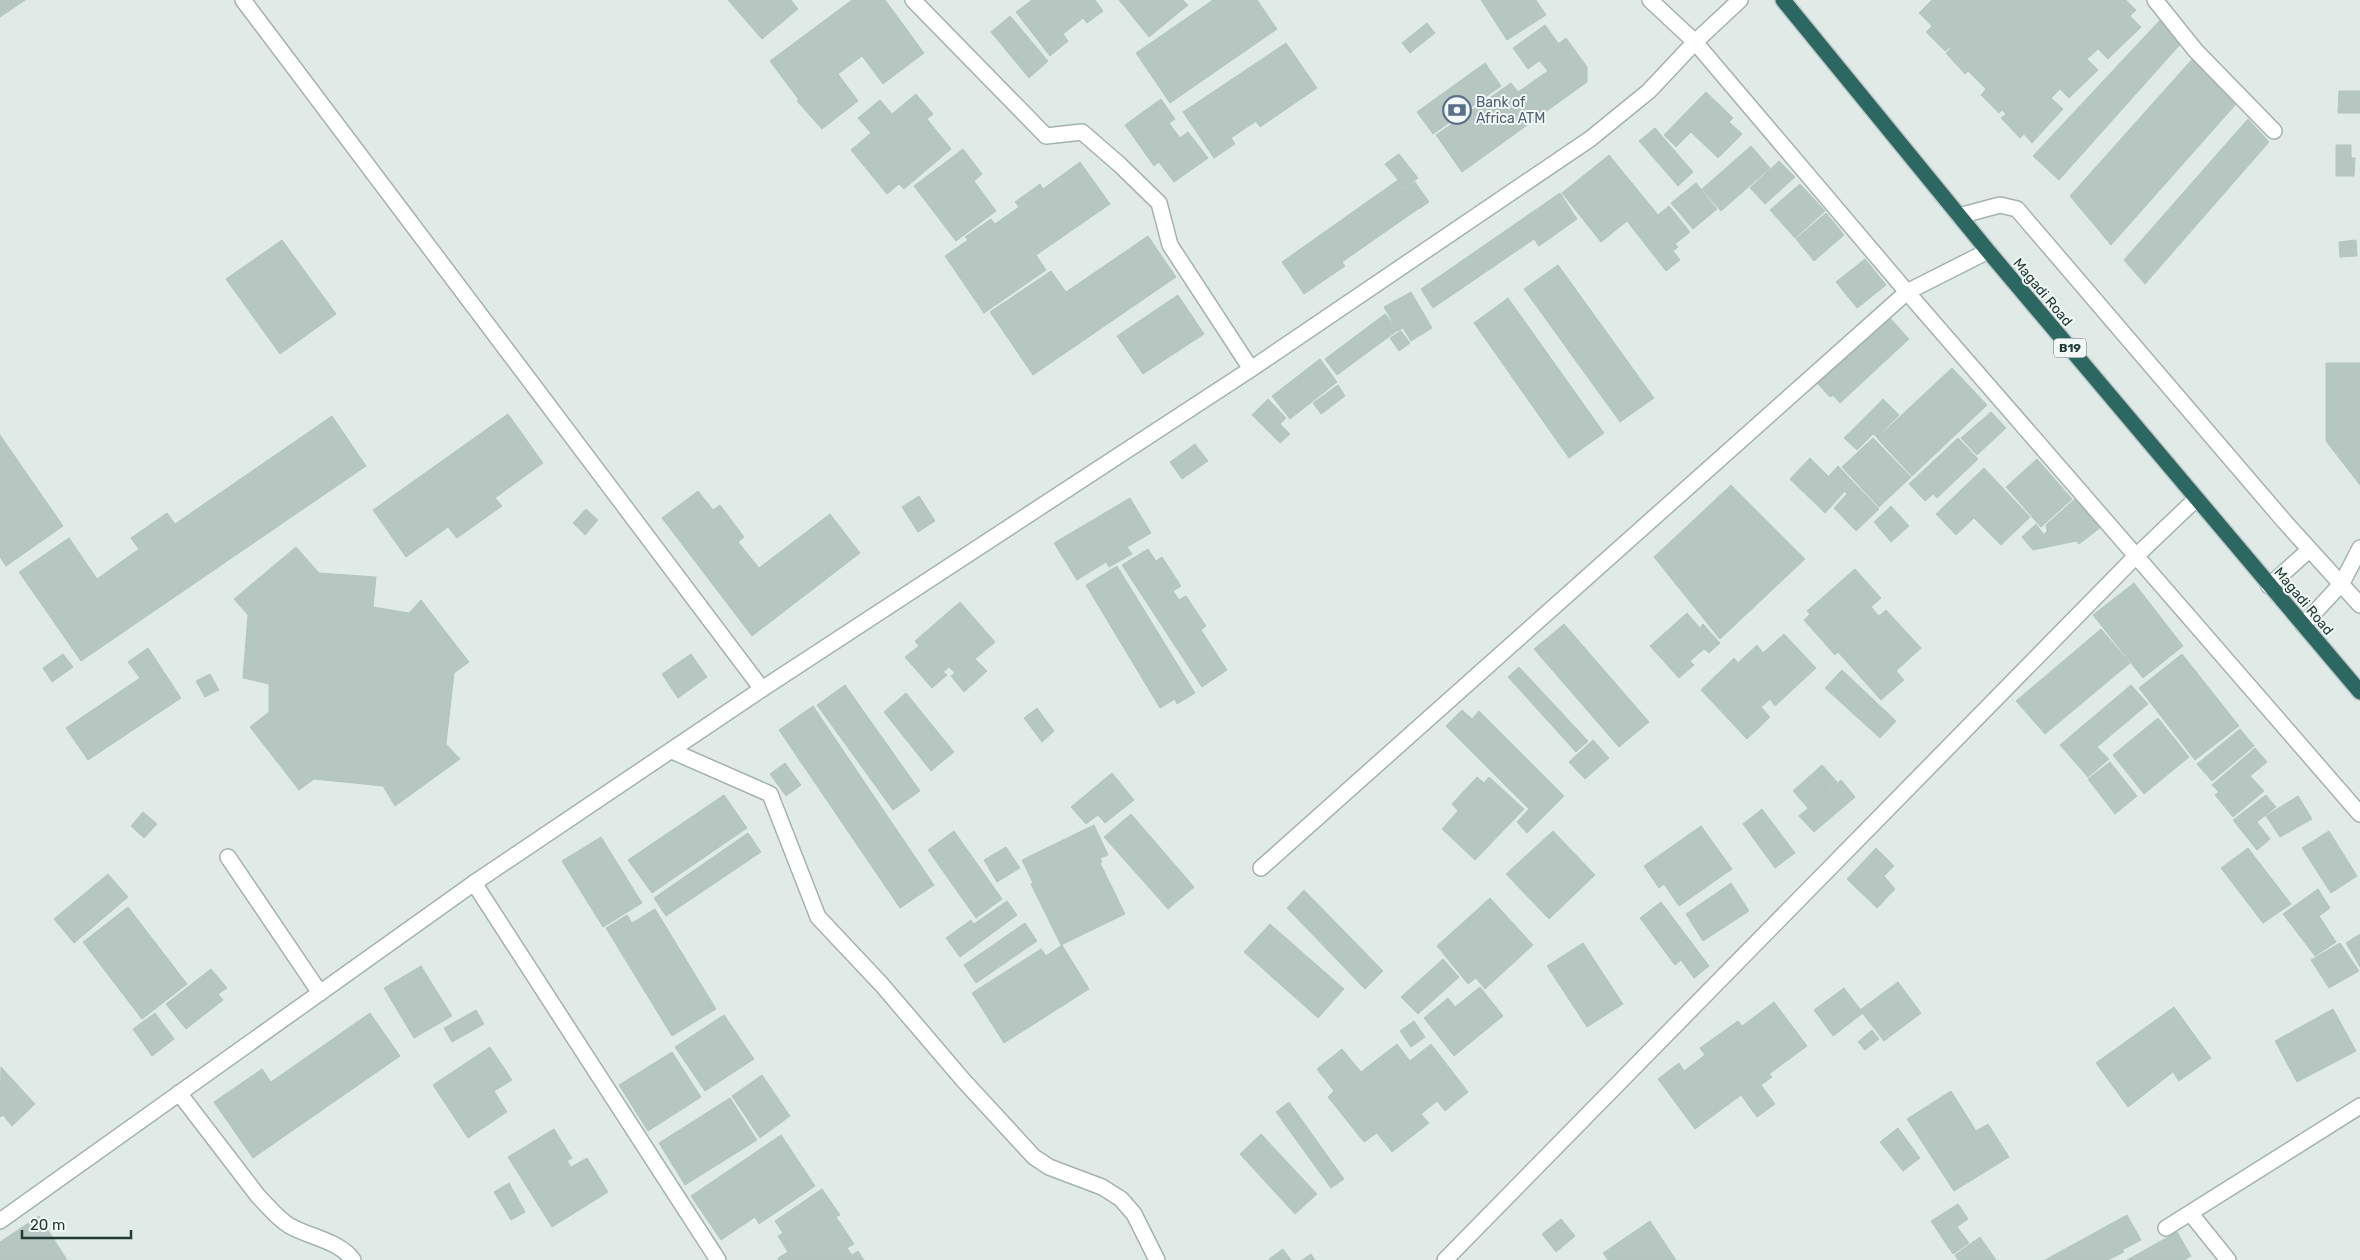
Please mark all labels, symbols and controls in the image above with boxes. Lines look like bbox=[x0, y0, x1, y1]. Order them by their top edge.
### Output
place label: Bank of Africa ATM bbox=[1476, 94, 1545, 127]
bank icon: Bank of Africa ATM bbox=[1442, 95, 1472, 125]
street label: Magadi Road bbox=[2009, 255, 2076, 330]
road number: B19 bbox=[2054, 338, 2086, 358]
street label: Magadi Road bbox=[2270, 564, 2337, 639]
scale bar bbox=[22, 1208, 131, 1240]
text: 20 m bbox=[30, 1216, 65, 1234]

